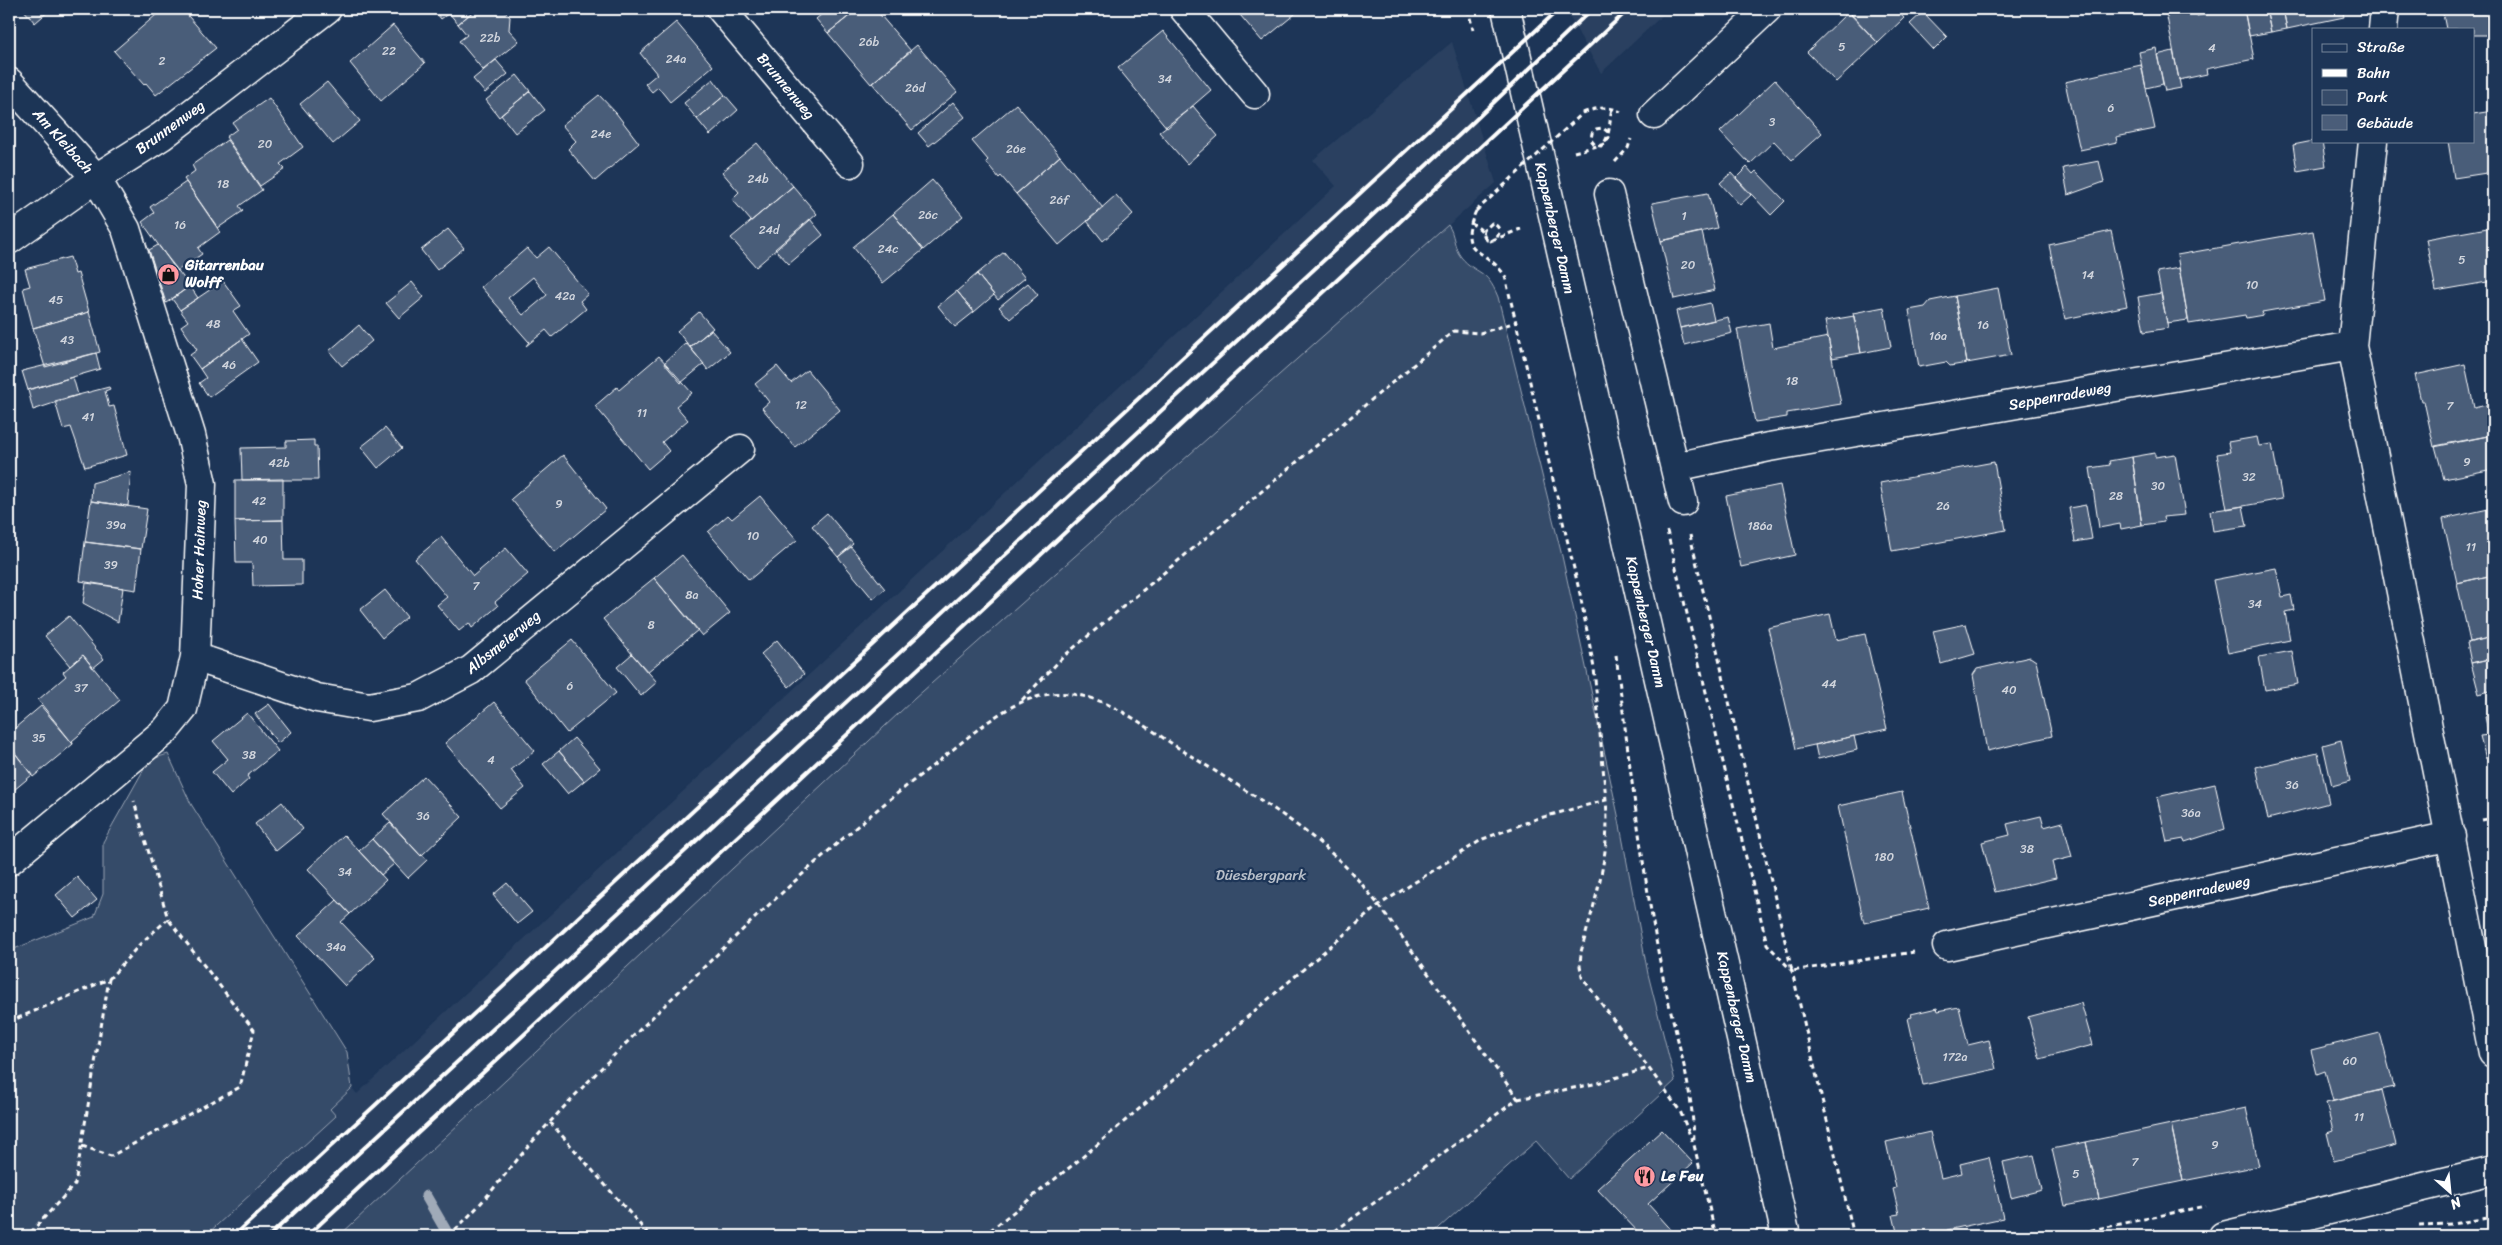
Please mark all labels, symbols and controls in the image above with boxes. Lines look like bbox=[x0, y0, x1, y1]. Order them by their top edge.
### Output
house number: 22b bbox=[480, 27, 501, 49]
legend bbox=[2312, 28, 2474, 142]
house number: 26b bbox=[859, 31, 880, 53]
text: Straße bbox=[2357, 34, 2405, 60]
house number: 5 bbox=[1838, 36, 1846, 58]
house number: 4 bbox=[2208, 37, 2216, 59]
house number: 22 bbox=[382, 40, 396, 62]
street label: Brunnenweg bbox=[750, 47, 822, 125]
house number: 24a bbox=[666, 48, 686, 70]
house number: 2 bbox=[159, 50, 166, 72]
text: Bahn bbox=[2357, 60, 2390, 86]
house number: 34 bbox=[1158, 68, 1173, 90]
house number: 26d bbox=[905, 77, 927, 99]
text: Park bbox=[2357, 84, 2388, 110]
street label: Brunnenweg bbox=[130, 93, 210, 161]
house number: 6 bbox=[2108, 97, 2115, 119]
street label: Am Kleibach bbox=[25, 101, 100, 180]
text: Gebäude bbox=[2357, 110, 2413, 136]
house number: 3 bbox=[1769, 111, 1776, 133]
house number: 24e bbox=[591, 123, 611, 145]
house number: 20 bbox=[258, 133, 273, 155]
house number: 26e bbox=[1006, 138, 1026, 160]
street label: Kappenberger Damm bbox=[1527, 159, 1583, 297]
house number: 24b bbox=[747, 168, 769, 190]
house number: 18 bbox=[217, 173, 229, 195]
house number: 26f bbox=[1049, 189, 1070, 211]
house number: 26c bbox=[918, 204, 938, 226]
house number: 1 bbox=[1681, 205, 1687, 227]
house number: 16 bbox=[174, 214, 186, 236]
house number: 24d bbox=[759, 219, 781, 241]
house number: 24c bbox=[878, 238, 898, 260]
house number: 5 bbox=[2458, 249, 2466, 271]
place label: Gitarrenbau Wolff bbox=[184, 252, 265, 295]
house number: 20 bbox=[1681, 254, 1696, 276]
shop icon: Gitarrenbau Wolff bbox=[157, 262, 181, 286]
house number: 14 bbox=[2082, 264, 2095, 286]
house number: 10 bbox=[2246, 274, 2259, 296]
house number: 42a bbox=[555, 285, 575, 307]
house number: 45 bbox=[49, 289, 63, 311]
house number: 48 bbox=[206, 313, 220, 335]
house number: 16 bbox=[1977, 314, 1989, 336]
house number: 16a bbox=[1929, 325, 1947, 347]
house number: 43 bbox=[60, 329, 74, 351]
house number: 46 bbox=[222, 354, 236, 376]
house number: 18 bbox=[1786, 370, 1798, 392]
street label: Seppenradeweg bbox=[2007, 374, 2114, 418]
house number: 12 bbox=[795, 394, 807, 416]
house number: 7 bbox=[2447, 395, 2455, 417]
house number: 11 bbox=[637, 402, 647, 424]
house number: 41 bbox=[82, 406, 94, 428]
house number: 9 bbox=[2463, 451, 2471, 473]
house number: 42b bbox=[268, 452, 290, 474]
house number: 32 bbox=[2242, 466, 2256, 488]
house number: 30 bbox=[2151, 475, 2165, 497]
house number: 28 bbox=[2109, 485, 2123, 507]
house number: 42 bbox=[252, 490, 266, 512]
house number: 9 bbox=[555, 493, 563, 515]
house number: 26 bbox=[1936, 495, 1950, 517]
street label: Hoher Hainweg bbox=[184, 499, 214, 600]
house number: 39a bbox=[106, 514, 126, 536]
house number: 186a bbox=[1747, 515, 1773, 537]
house number: 10 bbox=[747, 525, 760, 547]
house number: 40 bbox=[252, 529, 268, 551]
house number: 11 bbox=[2466, 536, 2476, 558]
street label: Kappenberger Damm bbox=[1618, 553, 1674, 691]
house number: 39 bbox=[104, 554, 118, 576]
house number: 7 bbox=[473, 575, 481, 597]
house number: 8a bbox=[685, 584, 699, 606]
house number: 34 bbox=[2248, 593, 2263, 615]
street label: Albsmeierweg bbox=[459, 603, 547, 681]
house number: 8 bbox=[647, 614, 655, 636]
house number: 44 bbox=[1821, 673, 1837, 695]
house number: 6 bbox=[567, 675, 574, 697]
house number: 37 bbox=[74, 677, 89, 699]
house number: 40 bbox=[2001, 679, 2017, 701]
house number: 35 bbox=[32, 727, 46, 749]
house number: 38 bbox=[242, 744, 256, 766]
house number: 4 bbox=[487, 749, 495, 771]
house number: 36 bbox=[2285, 774, 2299, 796]
house number: 36a bbox=[2181, 802, 2201, 824]
house number: 36 bbox=[416, 805, 430, 827]
house number: 38 bbox=[2020, 838, 2034, 860]
house number: 180 bbox=[1874, 846, 1894, 868]
house number: 34 bbox=[338, 861, 353, 883]
park label: Düesbergpark bbox=[1216, 862, 1307, 888]
street label: Seppenradeweg bbox=[2146, 867, 2253, 915]
house number: 34a bbox=[326, 936, 346, 958]
street label: Kappenberger Damm bbox=[1709, 948, 1765, 1086]
house number: 172a bbox=[1943, 1046, 1967, 1068]
house number: 60 bbox=[2343, 1050, 2358, 1072]
house number: 11 bbox=[2354, 1106, 2364, 1128]
house number: 9 bbox=[2211, 1134, 2219, 1156]
house number: 7 bbox=[2132, 1151, 2140, 1173]
place label: Le Feu bbox=[1661, 1163, 1704, 1189]
house number: 5 bbox=[2072, 1163, 2080, 1185]
restaurant icon: Le Feu bbox=[1633, 1164, 1657, 1188]
north arrow bbox=[2424, 1168, 2474, 1218]
text: N bbox=[2445, 1189, 2467, 1217]

